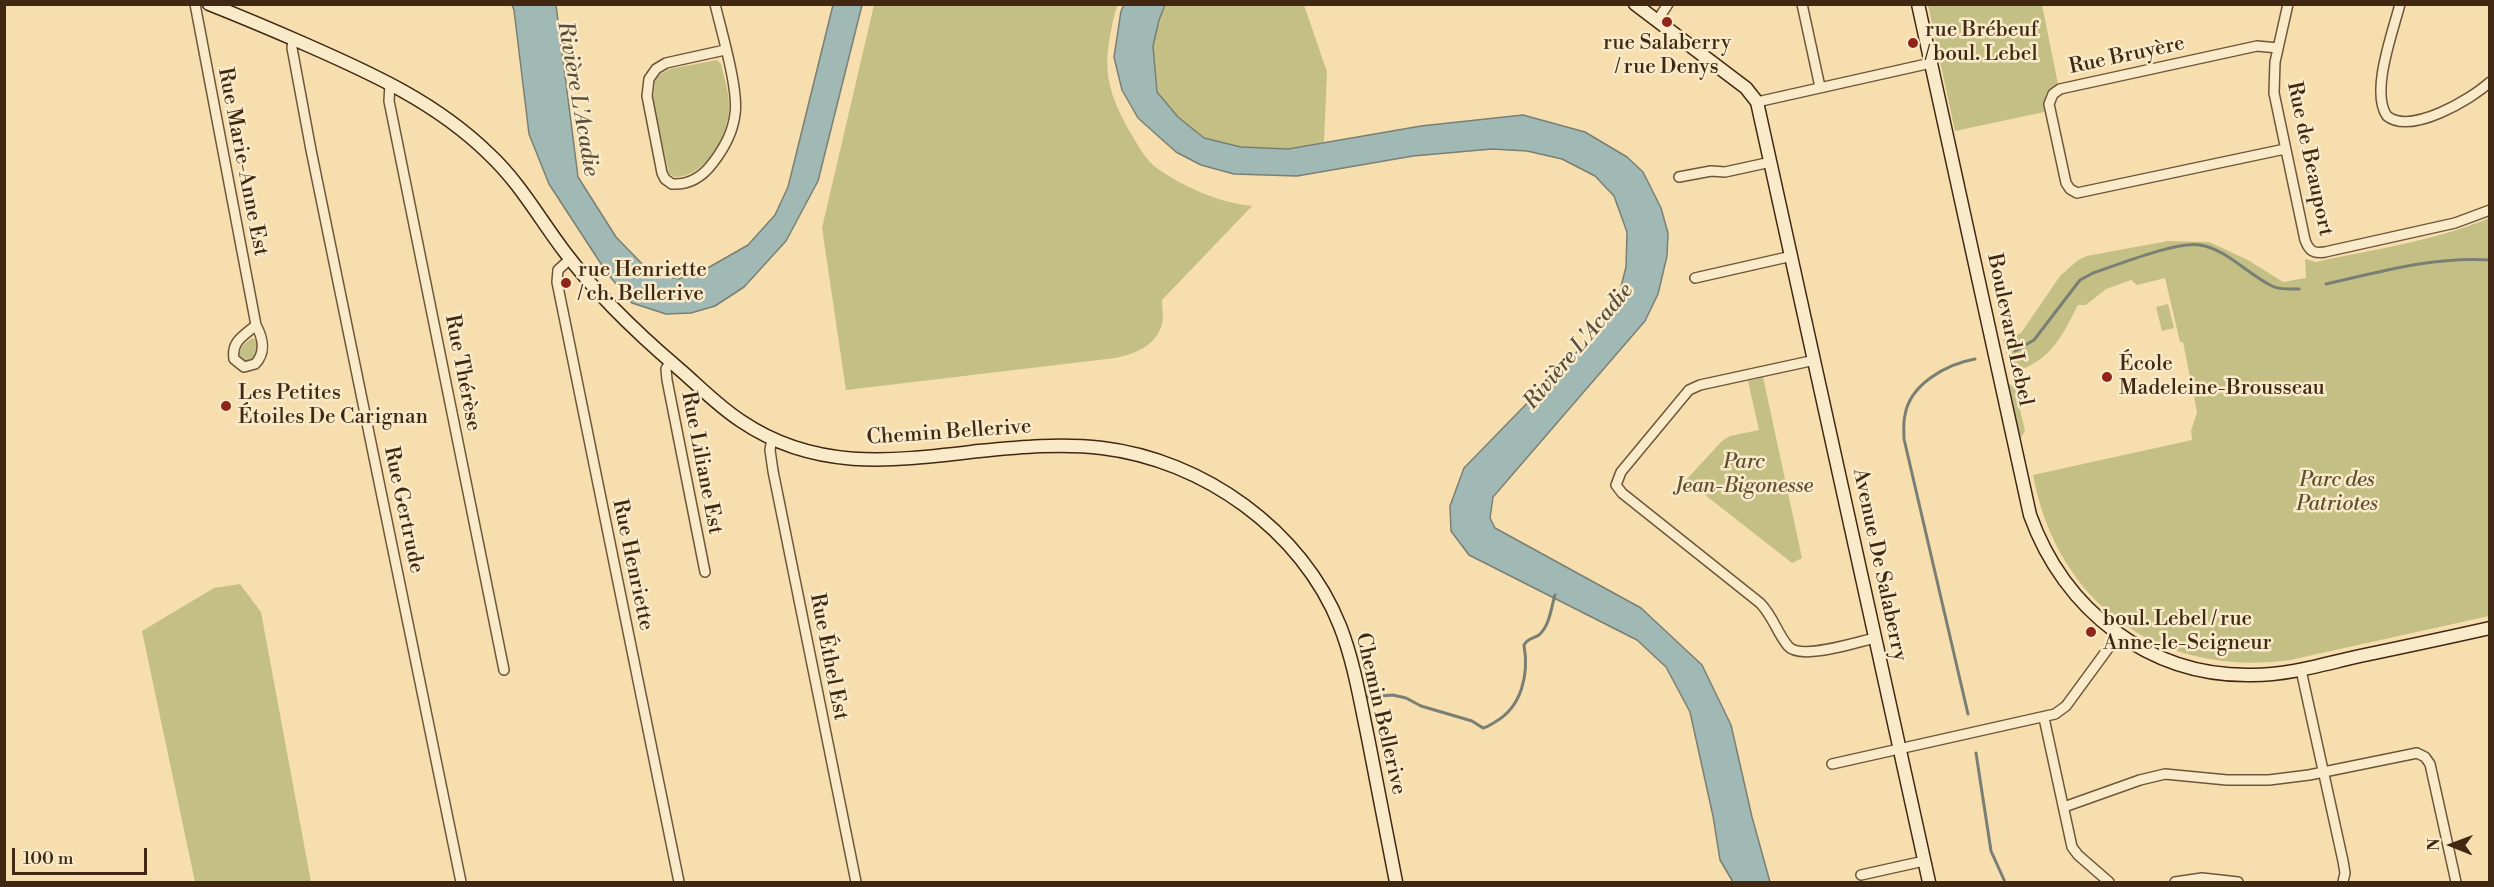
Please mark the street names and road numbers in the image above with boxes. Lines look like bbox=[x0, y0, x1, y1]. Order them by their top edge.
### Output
street label: Rue Bruyère bbox=[2067, 31, 2187, 81]
street label: Rue Marie-Anne Est bbox=[211, 66, 273, 258]
street label: Rue de Beauport bbox=[2280, 79, 2338, 239]
street label: Boulevard Lebel bbox=[1981, 252, 2037, 408]
street label: Rue Thérèse bbox=[438, 313, 486, 433]
street label: Rue Liliane Est bbox=[675, 390, 727, 536]
street label: Chemin Bellerive bbox=[866, 415, 1032, 451]
street label: Rue Gertrude bbox=[377, 444, 429, 576]
street label: Avenue De Salaberry bbox=[1846, 466, 1912, 664]
street label: Rue Henriette bbox=[606, 497, 658, 633]
street label: Rue Éthel Est bbox=[803, 591, 853, 723]
street label: Chemin Bellerive bbox=[1349, 631, 1411, 797]

